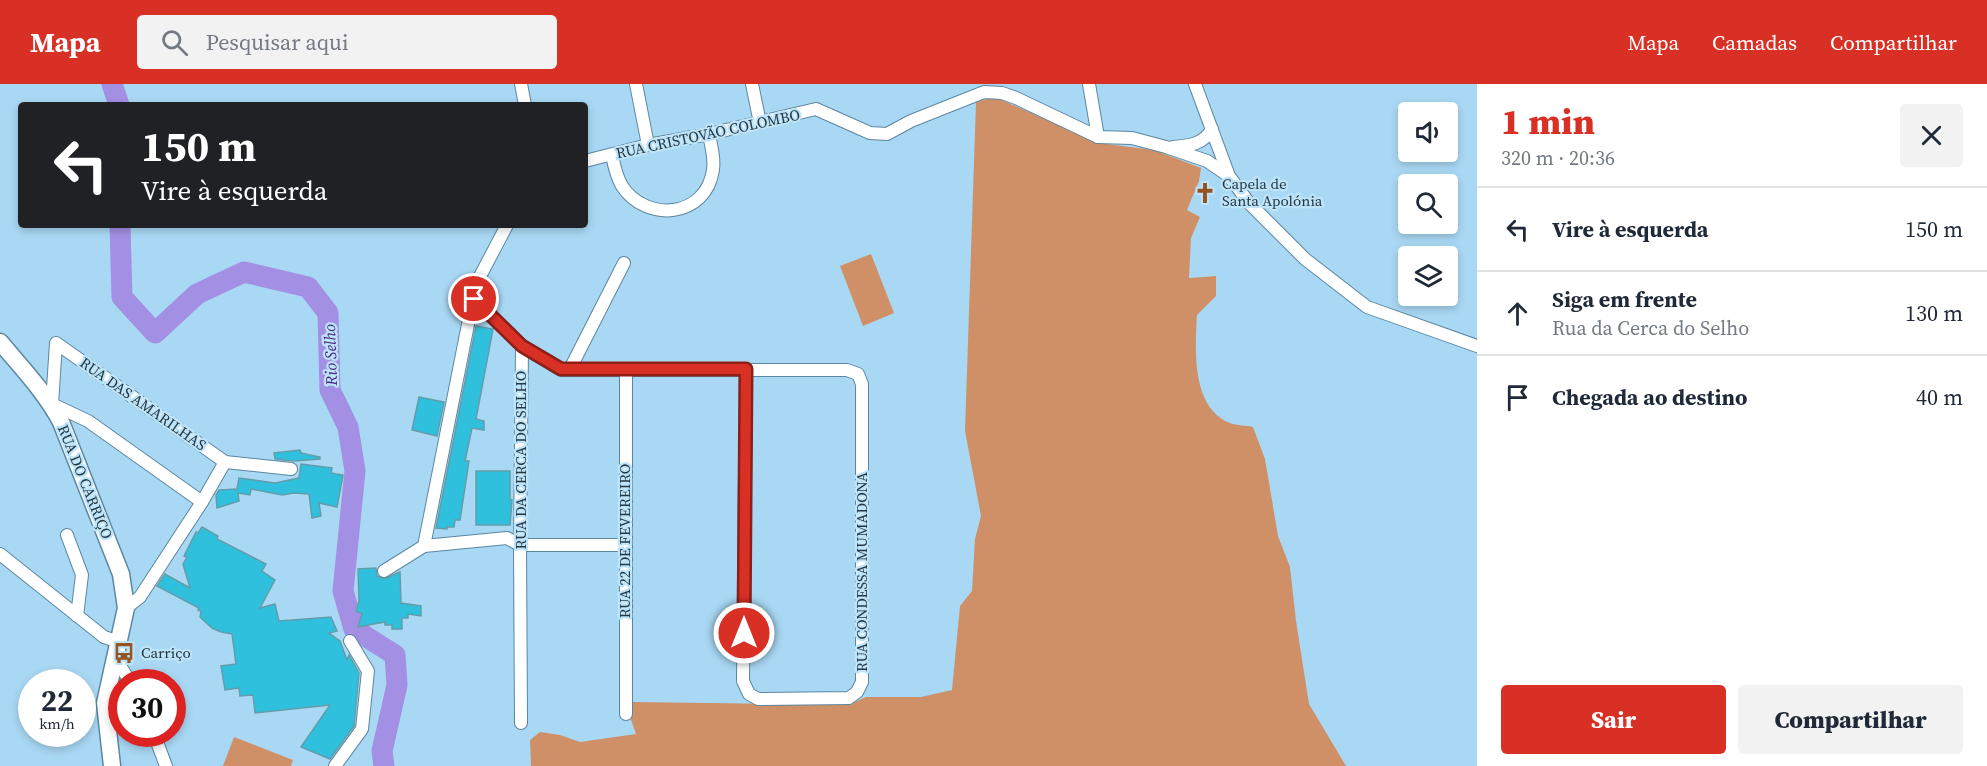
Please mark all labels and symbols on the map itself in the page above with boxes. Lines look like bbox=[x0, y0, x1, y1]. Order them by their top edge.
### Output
street label: RUA CRISTOVÃO COLOMBO bbox=[614, 104, 802, 163]
place label: Capela de Santa Apolónia bbox=[1222, 173, 1323, 211]
church icon: Capela de Santa Apolónia bbox=[1193, 181, 1217, 205]
pin bbox=[448, 273, 499, 324]
water label: Rio Selho bbox=[318, 324, 342, 387]
street label: RUA DAS AMARILHAS bbox=[76, 352, 211, 455]
street label: RUA DA CERCA DO SELHO bbox=[510, 371, 531, 549]
street label: RUA DO CARRIÇO bbox=[53, 422, 118, 542]
street label: RUA 22 DE FEVEREIRO bbox=[614, 464, 635, 618]
street label: RUA CONDESSA MUMADONA bbox=[851, 472, 872, 672]
position arrow bbox=[712, 601, 776, 665]
bus stop icon: Carriço bbox=[112, 641, 136, 665]
place label: Carriço bbox=[141, 642, 191, 663]
speed limit sign: 30 bbox=[108, 669, 186, 747]

